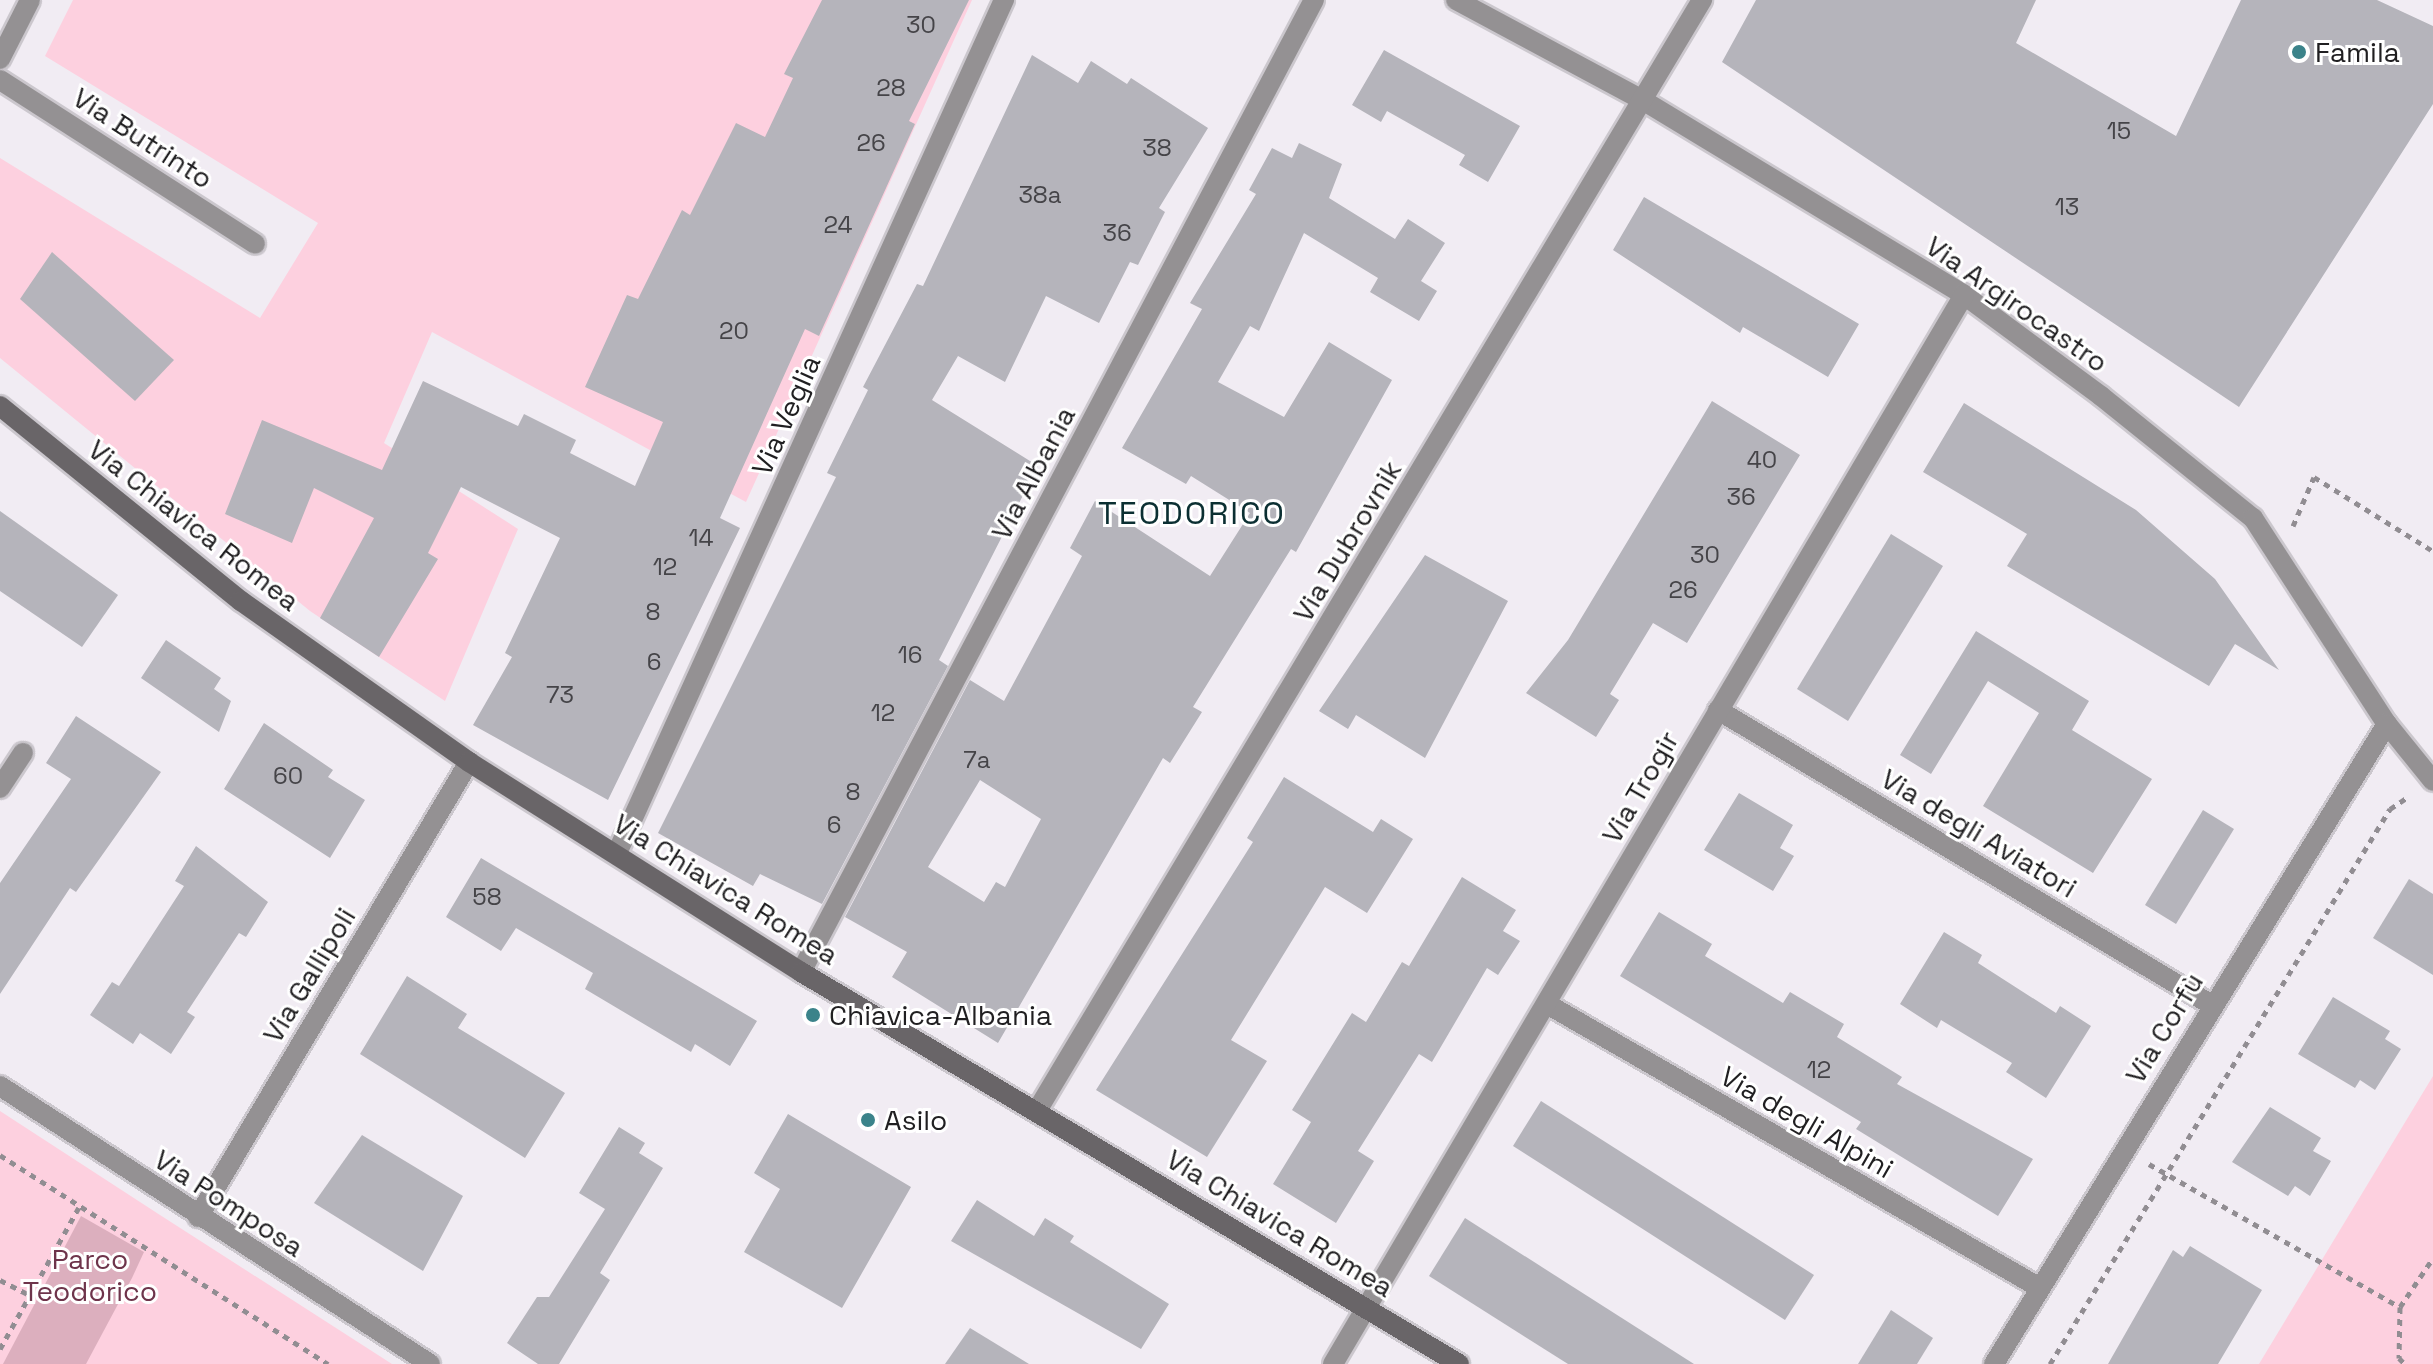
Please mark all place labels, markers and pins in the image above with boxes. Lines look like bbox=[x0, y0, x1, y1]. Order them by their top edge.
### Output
place label: Famila bbox=[2315, 35, 2400, 69]
marker: Famila bbox=[2290, 43, 2308, 61]
place label: Chiavica-Albania bbox=[829, 998, 1052, 1032]
marker: Chiavica-Albania bbox=[804, 1006, 822, 1024]
place label: Asilo bbox=[884, 1103, 947, 1137]
marker: Asilo bbox=[859, 1111, 877, 1129]

